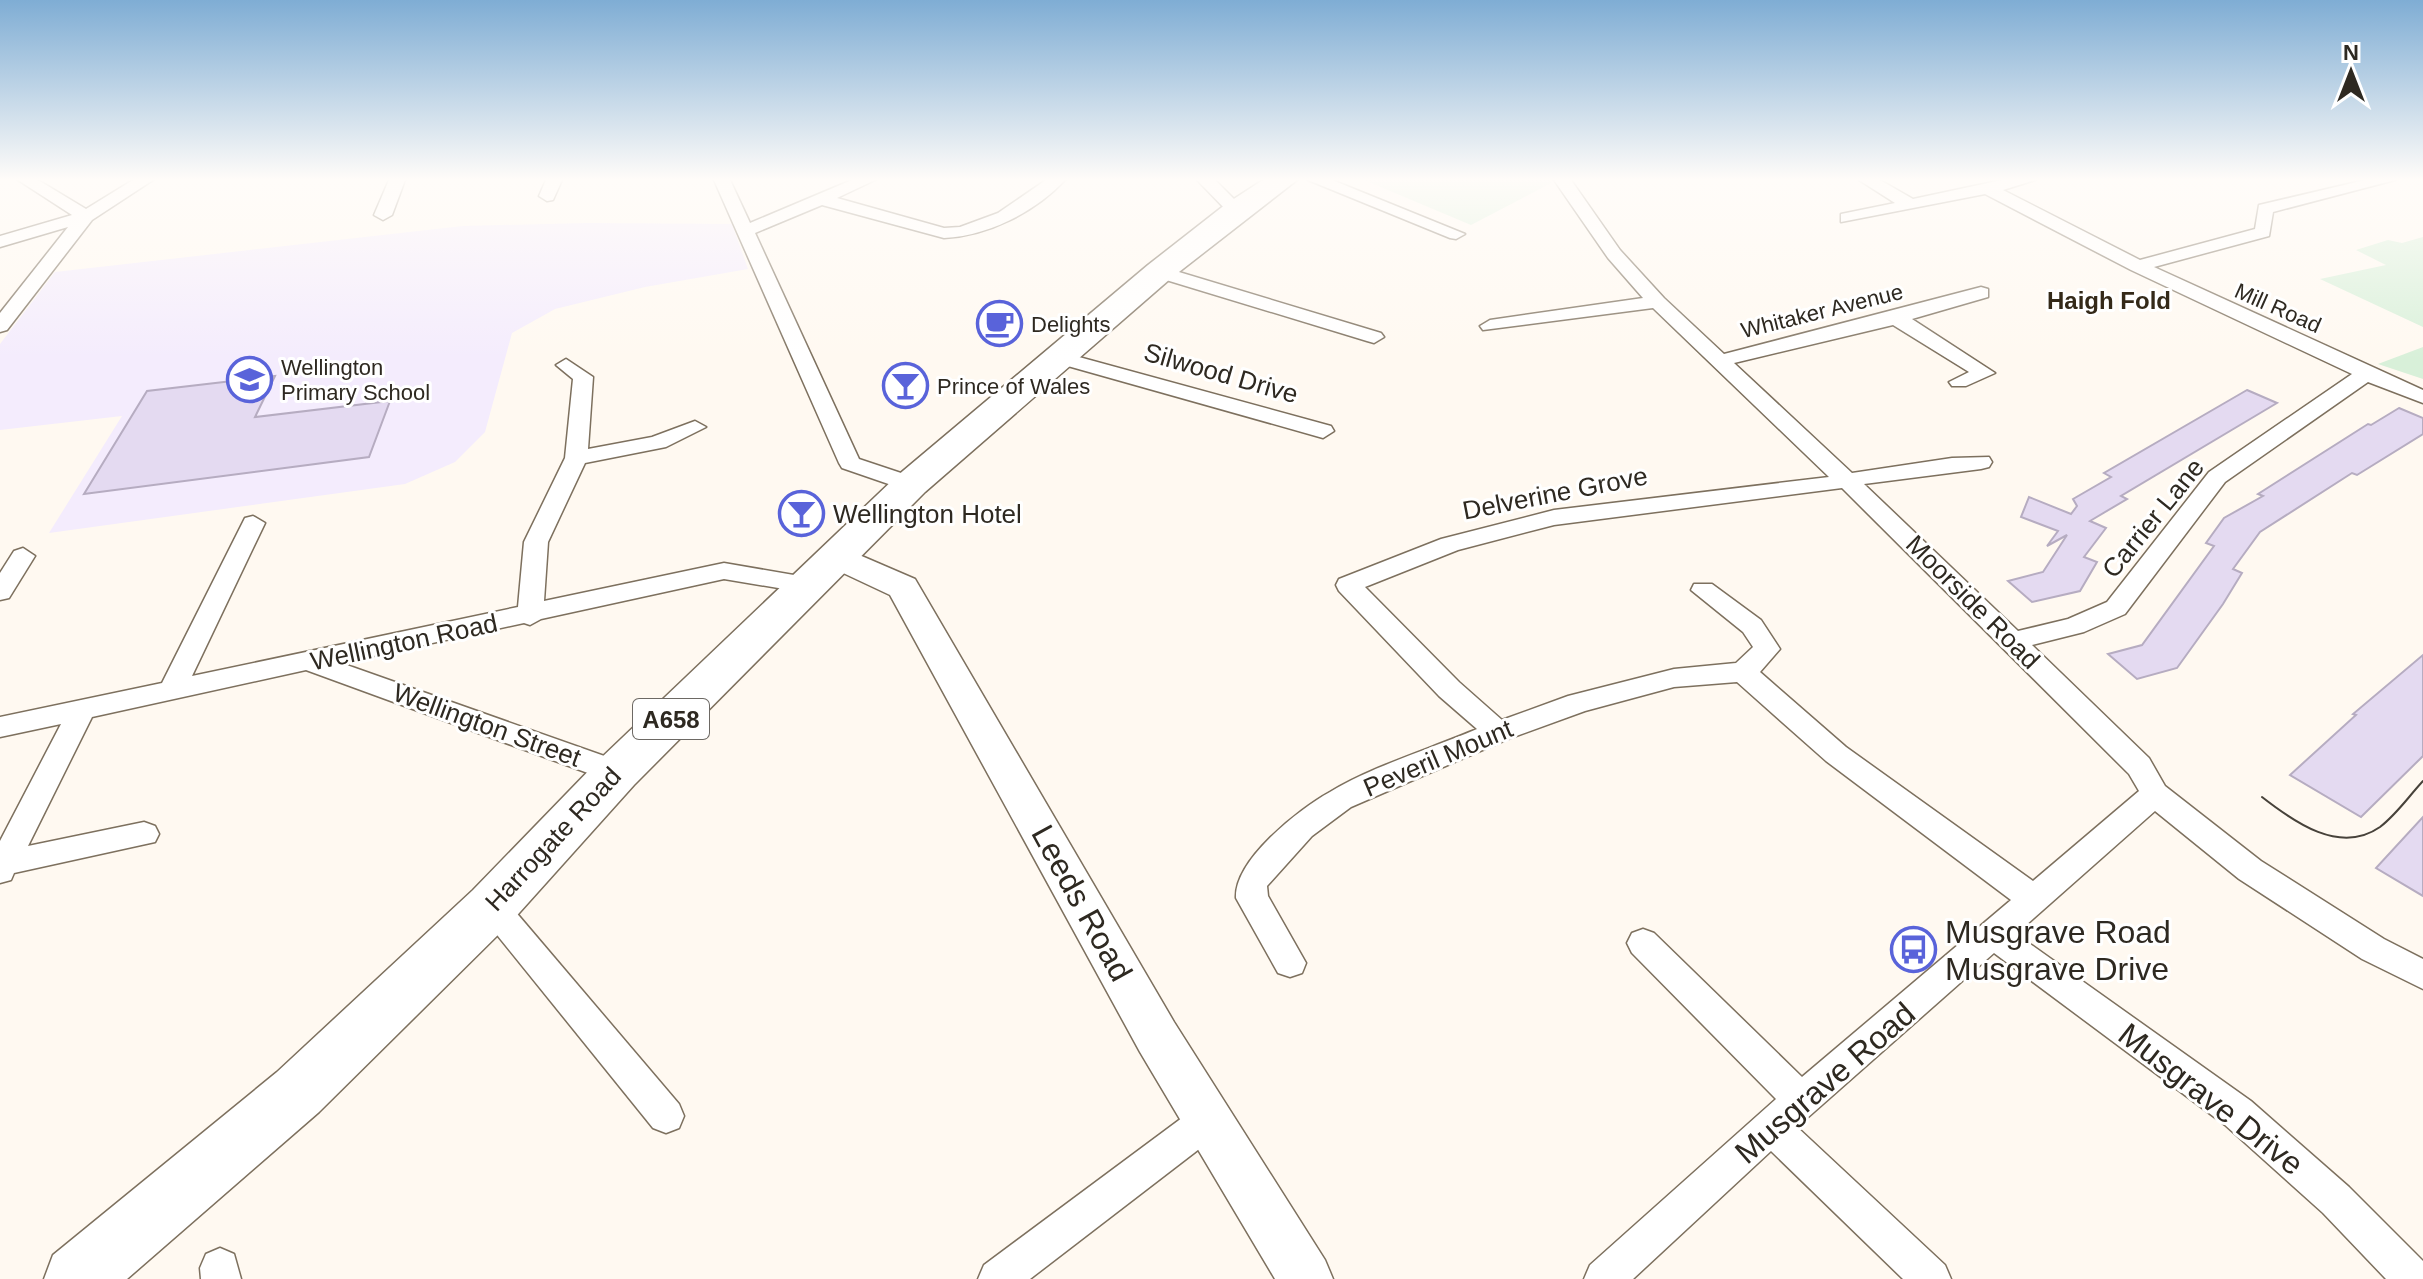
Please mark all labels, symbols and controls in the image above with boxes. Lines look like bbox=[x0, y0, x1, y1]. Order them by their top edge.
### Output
north arrow bbox=[2311, 32, 2391, 112]
text: N bbox=[2343, 40, 2359, 65]
street label: Mill Road bbox=[2231, 278, 2325, 338]
street label: Whitaker Avenue bbox=[1738, 279, 1906, 343]
district label: Haigh Fold bbox=[2047, 287, 2171, 314]
cafe icon: Delights bbox=[976, 300, 1024, 348]
place label: Delights bbox=[1031, 312, 1110, 337]
street label: Silwood Drive bbox=[1140, 337, 1302, 409]
place label: Wellington Primary School bbox=[281, 355, 430, 405]
school or university icon: Wellington Primary School bbox=[226, 356, 274, 404]
bar icon: Prince of Wales bbox=[882, 362, 930, 410]
place label: Prince of Wales bbox=[937, 374, 1090, 399]
street label: Carrier Lane bbox=[2096, 452, 2210, 584]
street label: Delverine Grove bbox=[1460, 460, 1650, 526]
bar icon: Wellington Hotel bbox=[778, 490, 826, 538]
place label: Wellington Hotel bbox=[833, 499, 1022, 529]
street label: Moorside Road bbox=[1900, 529, 2046, 675]
street label: Wellington Road bbox=[308, 608, 500, 676]
street label: Wellington Street bbox=[389, 677, 586, 773]
road number: A658 bbox=[633, 699, 709, 739]
street label: Peveril Mount bbox=[1359, 713, 1518, 803]
street label: Harrogate Road bbox=[479, 761, 627, 917]
street label: Leeds Road bbox=[1024, 819, 1140, 987]
place label: Musgrave Road Musgrave Drive bbox=[1945, 914, 2171, 987]
bus stop icon: Musgrave Road Musgrave Drive bbox=[1890, 926, 1938, 974]
street label: Musgrave Road bbox=[1728, 995, 1922, 1171]
street label: Musgrave Drive bbox=[2112, 1016, 2310, 1182]

